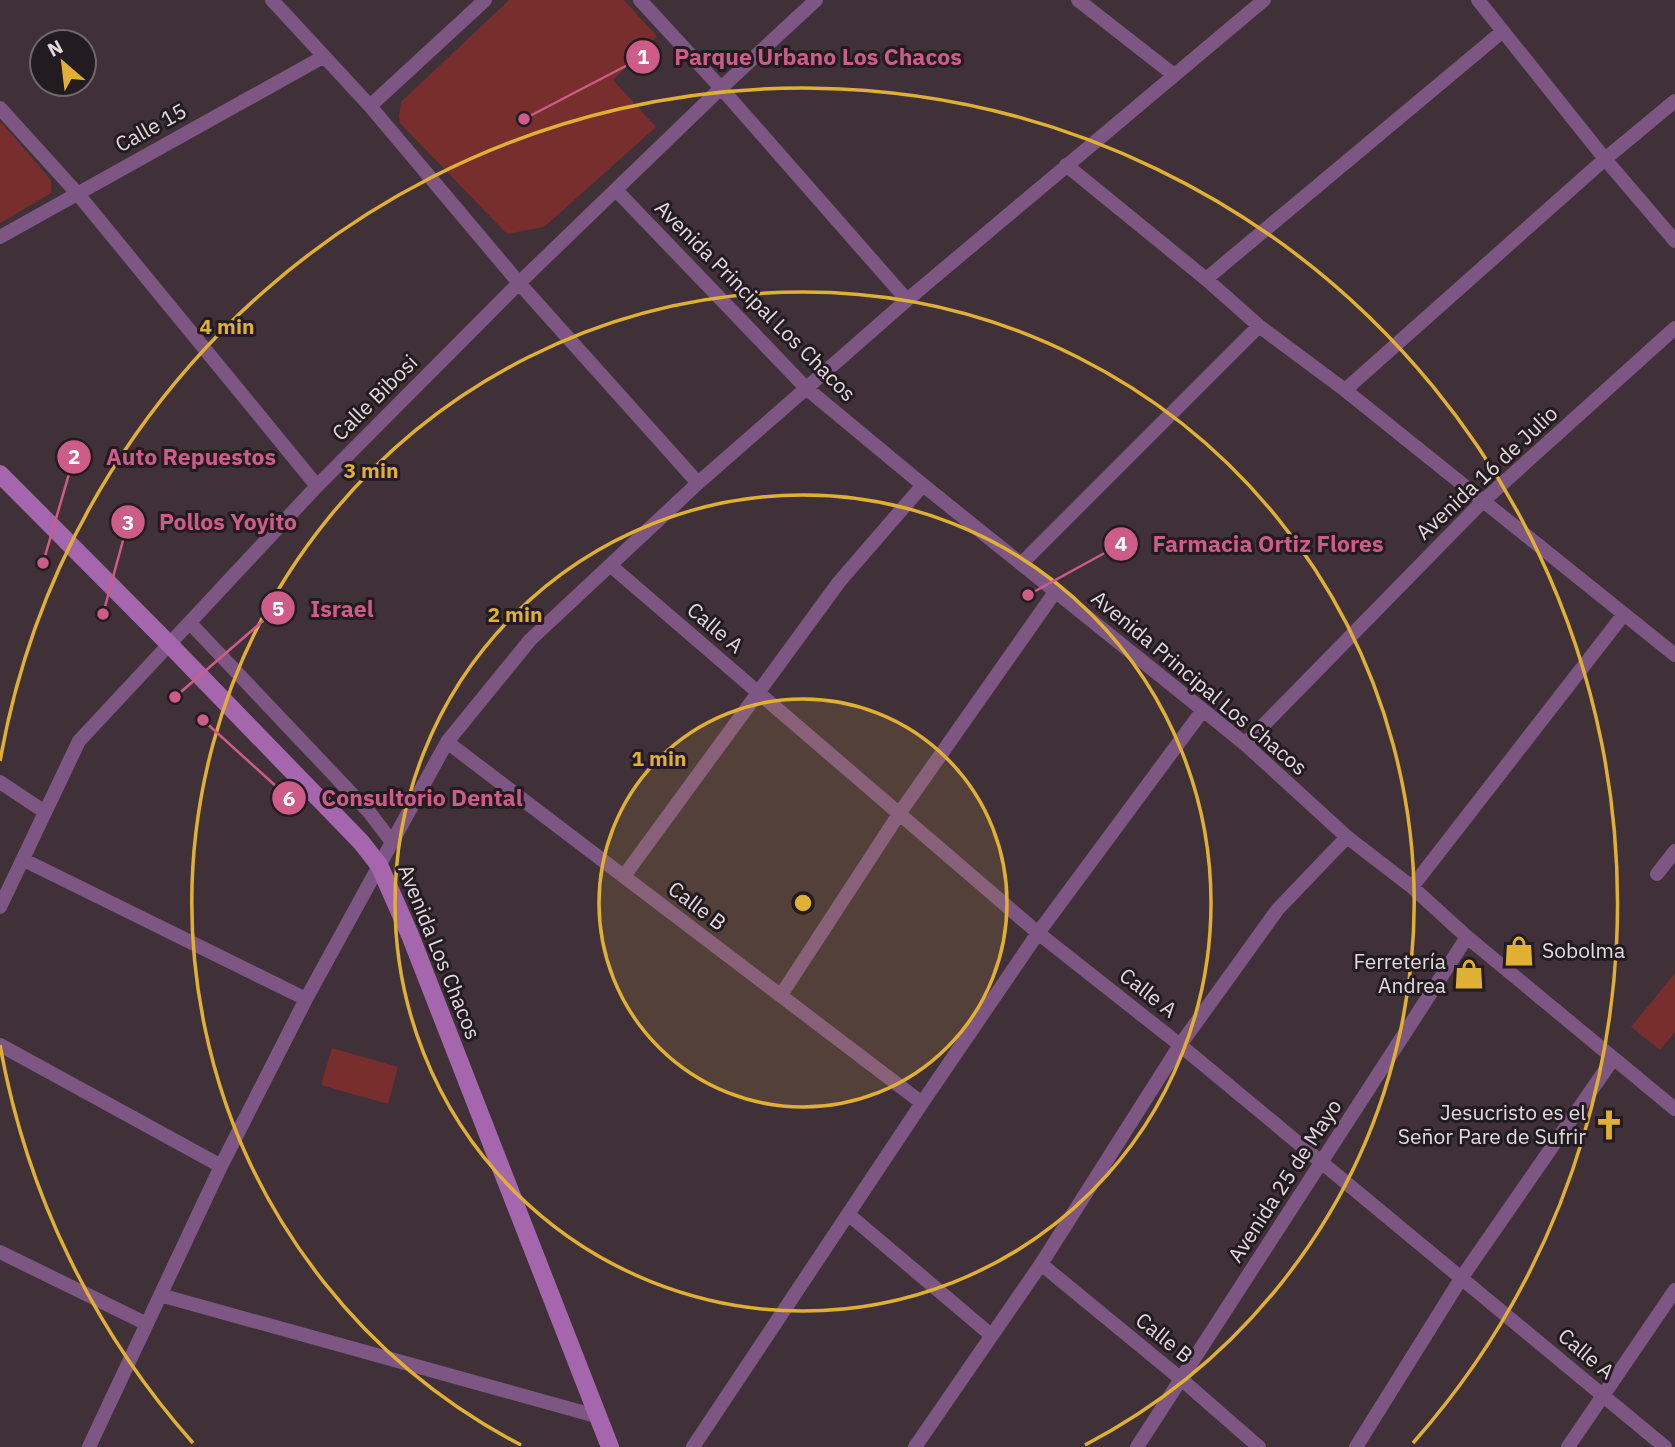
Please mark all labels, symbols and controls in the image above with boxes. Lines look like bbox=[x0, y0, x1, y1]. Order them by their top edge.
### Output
north arrow bbox=[28, 28, 98, 98]
text: N bbox=[43, 34, 67, 62]
callout: Parque Urbano Los Chacos bbox=[625, 35, 976, 79]
text: Parque Urbano Los Chacos bbox=[674, 41, 962, 71]
text: 1 bbox=[637, 42, 650, 70]
street label: Calle 15 bbox=[110, 96, 191, 158]
street label: Avenida Principal Los Chacos bbox=[649, 194, 862, 407]
text: 4 min bbox=[200, 312, 254, 340]
street label: Calle Bibosi bbox=[325, 348, 423, 446]
street label: Avenida 16 de Julio bbox=[1409, 399, 1563, 545]
callout: Auto Repuestos bbox=[57, 435, 290, 479]
text: Auto Repuestos bbox=[106, 441, 276, 471]
text: 2 bbox=[68, 442, 80, 470]
text: 3 min bbox=[344, 456, 398, 484]
callout: Pollos Yoyito bbox=[110, 500, 311, 544]
text: Pollos Yoyito bbox=[159, 506, 297, 536]
text: 3 bbox=[122, 508, 134, 536]
callout: Farmacia Ortiz Flores bbox=[1103, 522, 1397, 566]
text: Farmacia Ortiz Flores bbox=[1152, 528, 1384, 558]
text: 4 bbox=[1115, 529, 1127, 557]
street label: Avenida Principal Los Chacos bbox=[1086, 584, 1313, 781]
callout: Israel bbox=[261, 586, 387, 630]
text: Israel bbox=[310, 593, 374, 623]
text: 5 bbox=[272, 594, 284, 622]
street label: Calle A bbox=[682, 595, 750, 659]
text: 2 min bbox=[488, 600, 542, 628]
text: 1 min bbox=[632, 744, 686, 772]
callout: Consultorio Dental bbox=[272, 776, 536, 820]
text: Consultorio Dental bbox=[321, 782, 523, 812]
text: 6 bbox=[283, 784, 295, 812]
street label: Avenida Los Chacos bbox=[392, 860, 488, 1043]
street label: Calle B bbox=[663, 874, 732, 936]
centre of rings bbox=[791, 891, 815, 915]
shop icon: Sobolma bbox=[1502, 934, 1536, 968]
place label: Sobolma bbox=[1542, 936, 1625, 964]
place label: Ferretería Andrea bbox=[1353, 947, 1446, 999]
shop icon: Ferretería Andrea bbox=[1452, 957, 1486, 991]
street label: Calle A bbox=[1114, 961, 1183, 1023]
street label: Avenida 25 de Mayo bbox=[1221, 1093, 1347, 1267]
place label: Jesucristo es el Señor Pare de Sufrir bbox=[1398, 1098, 1586, 1150]
church icon: Jesucristo es el Señor Pare de Sufrir bbox=[1592, 1108, 1626, 1142]
street label: Calle B bbox=[1130, 1306, 1199, 1369]
street label: Calle A bbox=[1553, 1321, 1621, 1385]

